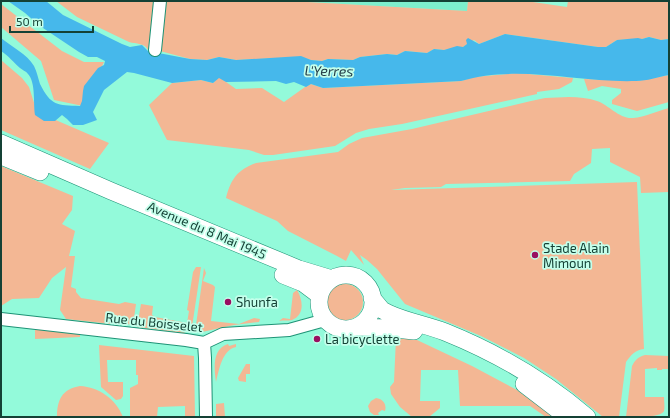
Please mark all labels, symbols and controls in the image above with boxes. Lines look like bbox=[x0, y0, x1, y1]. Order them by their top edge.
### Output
scale bar bbox=[10, 8, 93, 34]
text: 50 m bbox=[16, 14, 43, 28]
water label: L'Yerres bbox=[304, 62, 354, 79]
street label: Avenue du 8 Mai 1945 bbox=[145, 198, 269, 262]
place label: Stade Alain Mimoun bbox=[543, 240, 609, 271]
marker: Stade Alain Mimoun bbox=[530, 250, 540, 260]
place label: Shunfa bbox=[236, 294, 278, 310]
marker: Shunfa bbox=[223, 297, 233, 307]
street label: Rue du Boisselet bbox=[105, 309, 203, 335]
place label: La bicyclette bbox=[325, 331, 400, 347]
marker: La bicyclette bbox=[312, 334, 322, 344]

